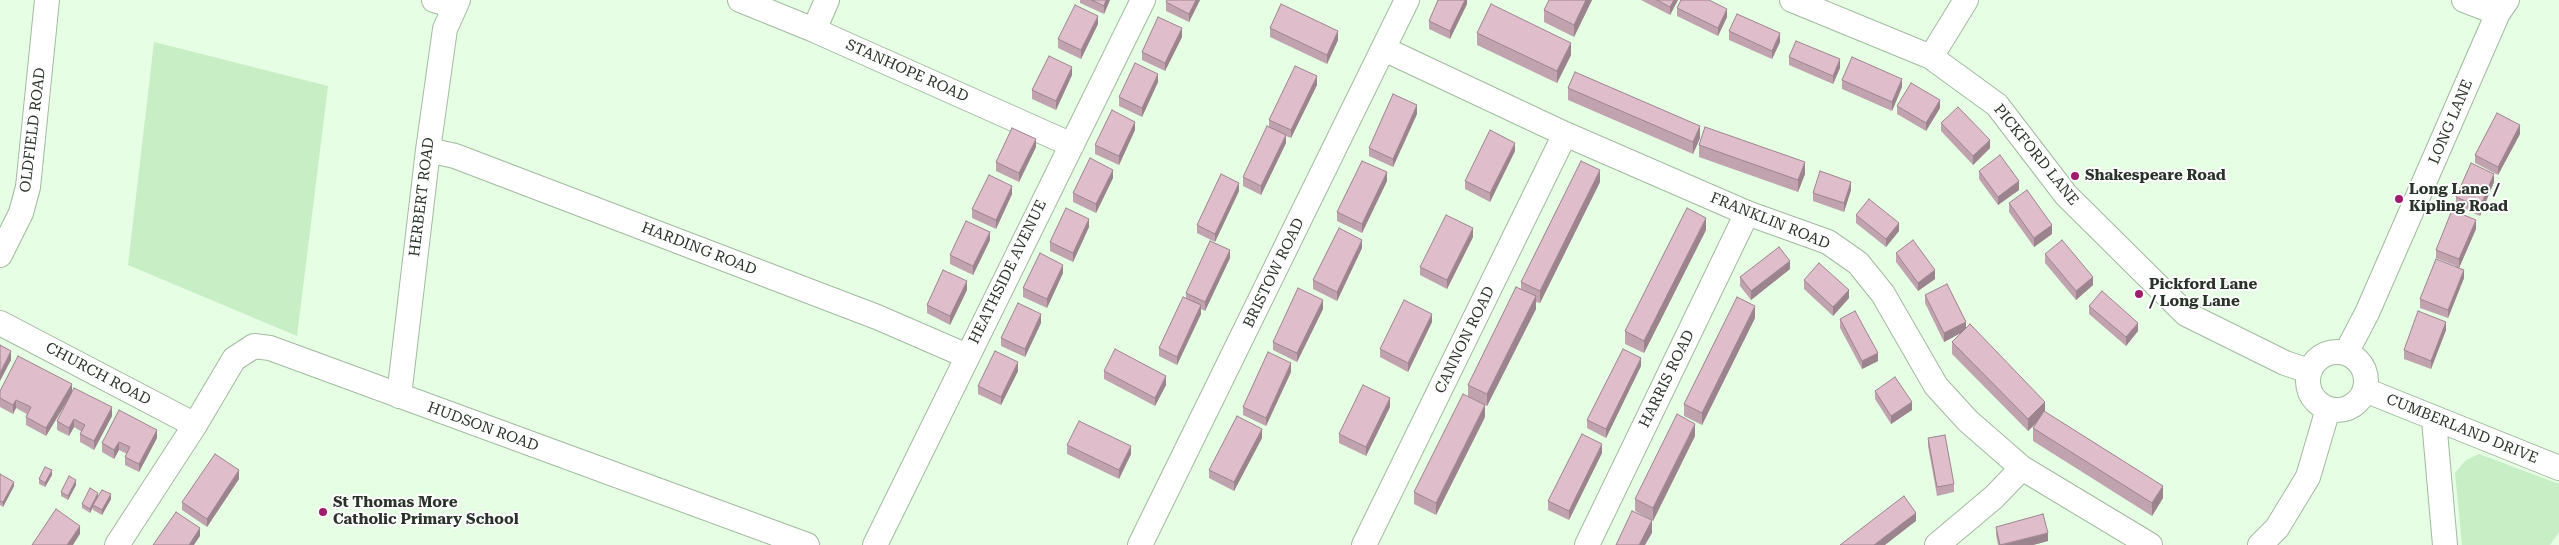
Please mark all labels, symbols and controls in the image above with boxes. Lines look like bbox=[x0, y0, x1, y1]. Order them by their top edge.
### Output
street label: STANHOPE ROAD bbox=[843, 36, 971, 106]
street label: OLDFIELD ROAD bbox=[16, 66, 50, 194]
street label: LONG LANE bbox=[2425, 77, 2477, 167]
street label: PICKFORD LANE bbox=[1990, 101, 2082, 209]
street label: HERBERT ROAD bbox=[406, 136, 438, 258]
place label: Shakespeare Road bbox=[2085, 167, 2226, 185]
marker: Shakespeare Road bbox=[2069, 170, 2081, 182]
place label: Long Lane / Kipling Road bbox=[2409, 181, 2508, 216]
street label: FRANKLIN ROAD bbox=[1707, 189, 1833, 253]
marker: Long Lane / Kipling Road bbox=[2393, 193, 2405, 205]
street label: HEATHSIDE AVENUE bbox=[965, 197, 1051, 347]
street label: BRISTOW ROAD bbox=[1240, 215, 1308, 331]
street label: HARDING ROAD bbox=[639, 219, 759, 279]
place label: Pickford Lane / Long Lane bbox=[2149, 276, 2257, 311]
street label: CANNON ROAD bbox=[1431, 283, 1499, 397]
marker: Pickford Lane / Long Lane bbox=[2133, 288, 2145, 300]
street label: HARRIS ROAD bbox=[1636, 327, 1698, 431]
street label: CHURCH ROAD bbox=[42, 339, 154, 409]
street label: CUMBERLAND DRIVE bbox=[2383, 390, 2541, 468]
street label: HUDSON ROAD bbox=[425, 399, 541, 455]
place label: St Thomas More Catholic Primary School bbox=[333, 494, 519, 529]
marker: St Thomas More Catholic Primary School bbox=[317, 506, 329, 518]

